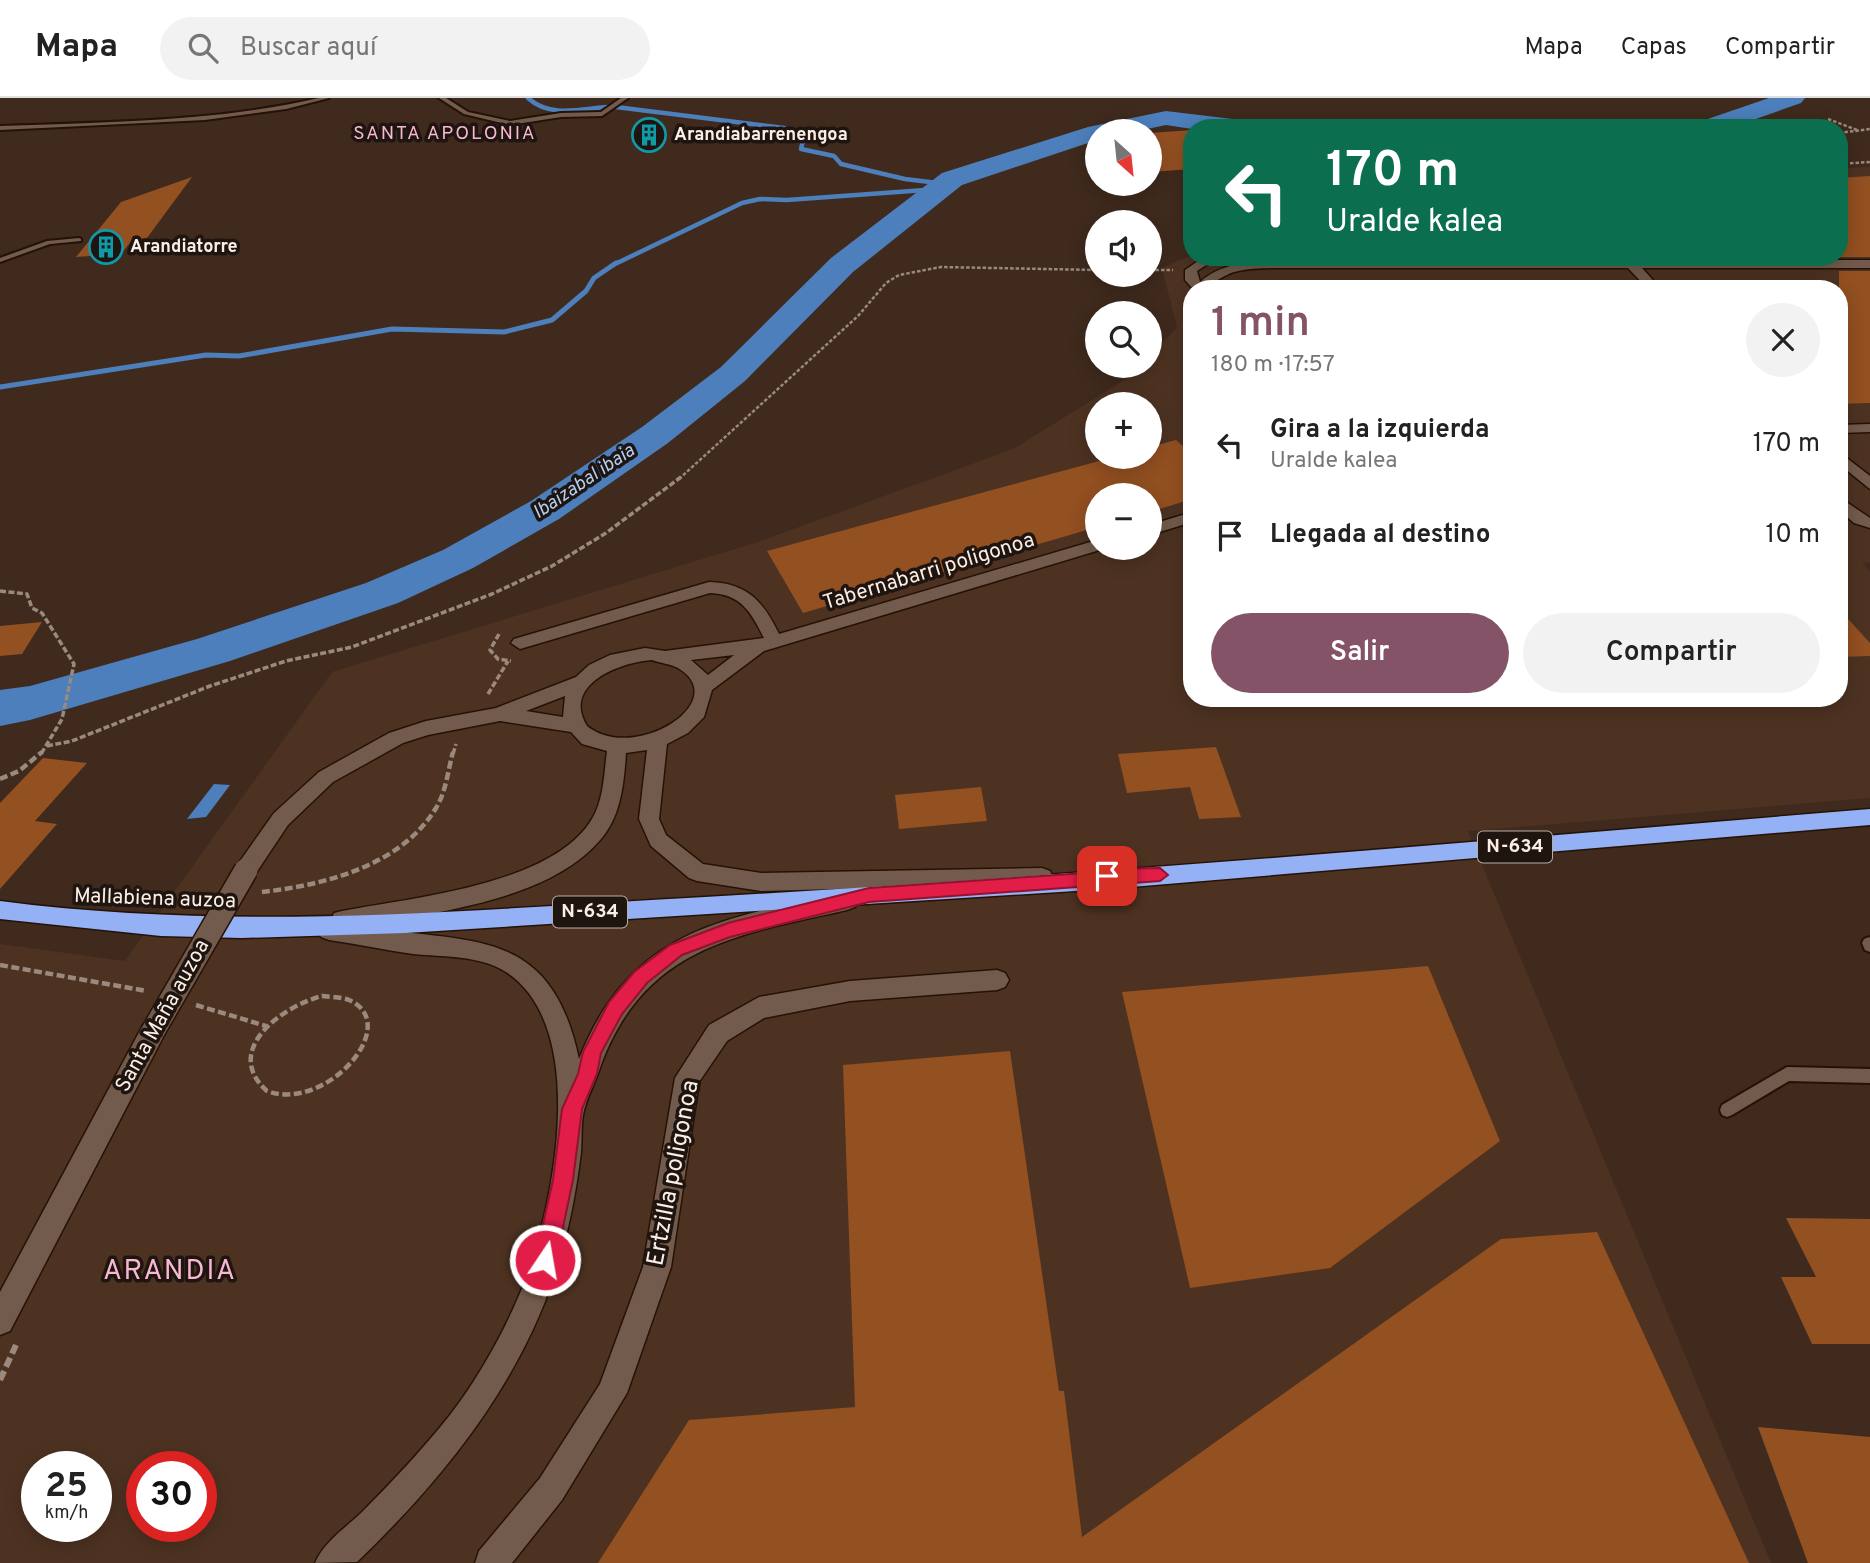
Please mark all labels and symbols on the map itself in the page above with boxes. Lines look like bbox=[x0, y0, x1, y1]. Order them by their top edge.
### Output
building icon: Arandiabarrenengoa bbox=[630, 116, 668, 154]
north arrow bbox=[1085, 119, 1162, 196]
district label: SANTA APOLONIA bbox=[353, 122, 537, 146]
place label: Arandiabarrenengoa bbox=[674, 124, 848, 147]
building icon: Arandiatorre bbox=[87, 228, 125, 266]
place label: Arandiatorre bbox=[130, 236, 238, 259]
water label: Ibaizabal ibaia bbox=[528, 439, 640, 525]
street label: Tabernabarri poligonoa bbox=[820, 527, 1038, 617]
road number: N-634 bbox=[1478, 832, 1552, 862]
pin bbox=[1077, 846, 1137, 906]
street label: Mallabiena auzoa bbox=[73, 883, 237, 915]
road number: N-634 bbox=[553, 897, 627, 928]
street label: Santa Maña auzoa bbox=[110, 935, 216, 1097]
street label: Ertzilla poligonoa bbox=[641, 1078, 707, 1268]
position arrow bbox=[508, 1223, 582, 1297]
district label: ARANDIA bbox=[103, 1254, 237, 1290]
speed limit sign: 30 bbox=[126, 1451, 217, 1542]

